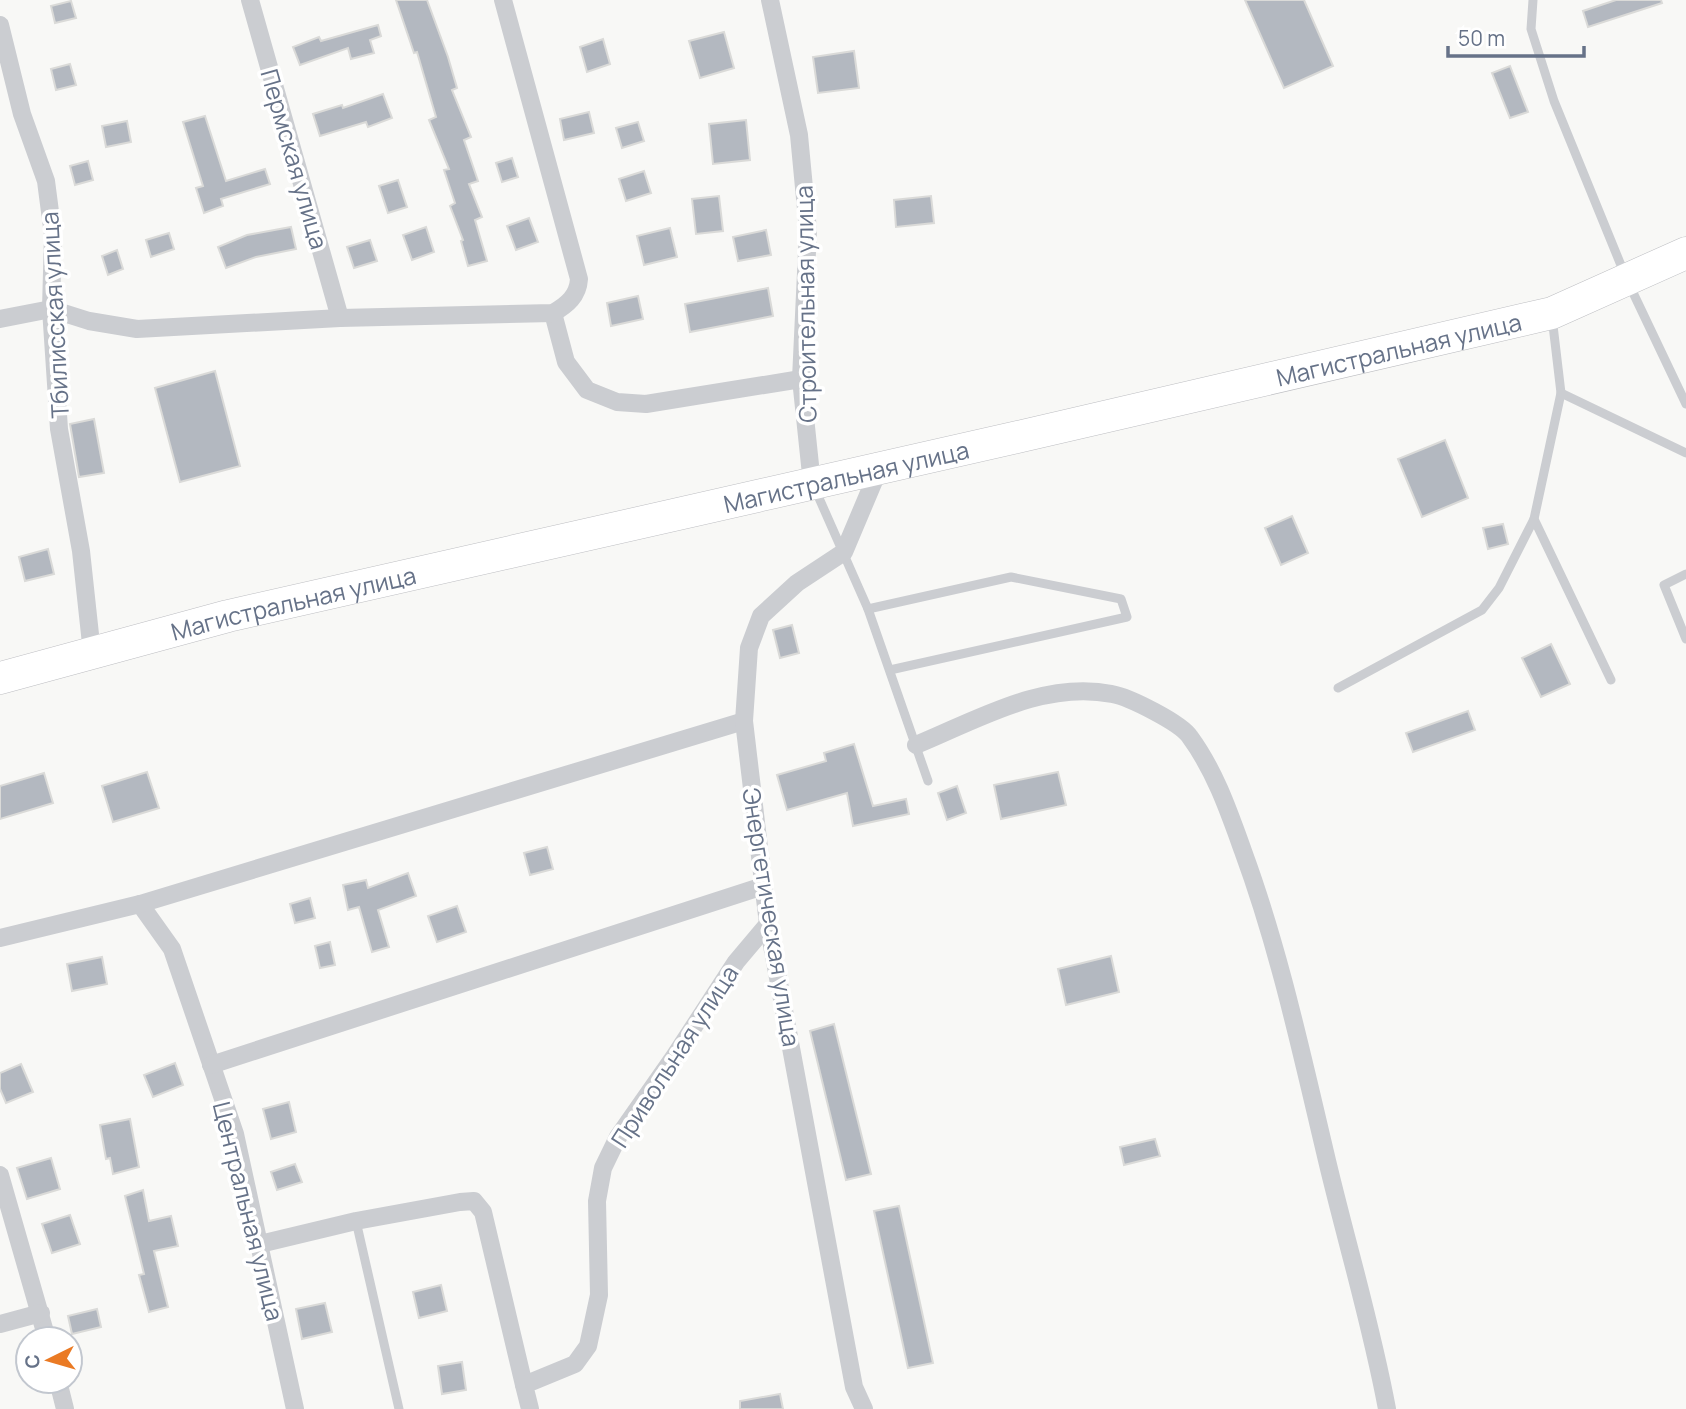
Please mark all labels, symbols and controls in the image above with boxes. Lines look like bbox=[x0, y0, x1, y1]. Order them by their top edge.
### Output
scale bar bbox=[1448, 14, 1584, 58]
text: 50 m bbox=[1458, 24, 1505, 52]
street label: Пермская улица bbox=[254, 65, 336, 253]
street label: Строительная улица bbox=[786, 185, 824, 423]
street label: Тбилисская улица bbox=[32, 211, 76, 419]
street label: Магистральная улица bbox=[1273, 304, 1524, 393]
street label: Магистральная улица bbox=[720, 432, 972, 520]
street label: Магистральная улица bbox=[167, 557, 419, 647]
street label: Энергетическая улица bbox=[735, 785, 809, 1049]
street label: Привольная улица bbox=[603, 958, 745, 1154]
street label: Центральная улица bbox=[206, 1098, 292, 1324]
north arrow bbox=[14, 1325, 84, 1395]
text: С bbox=[19, 1353, 46, 1370]

